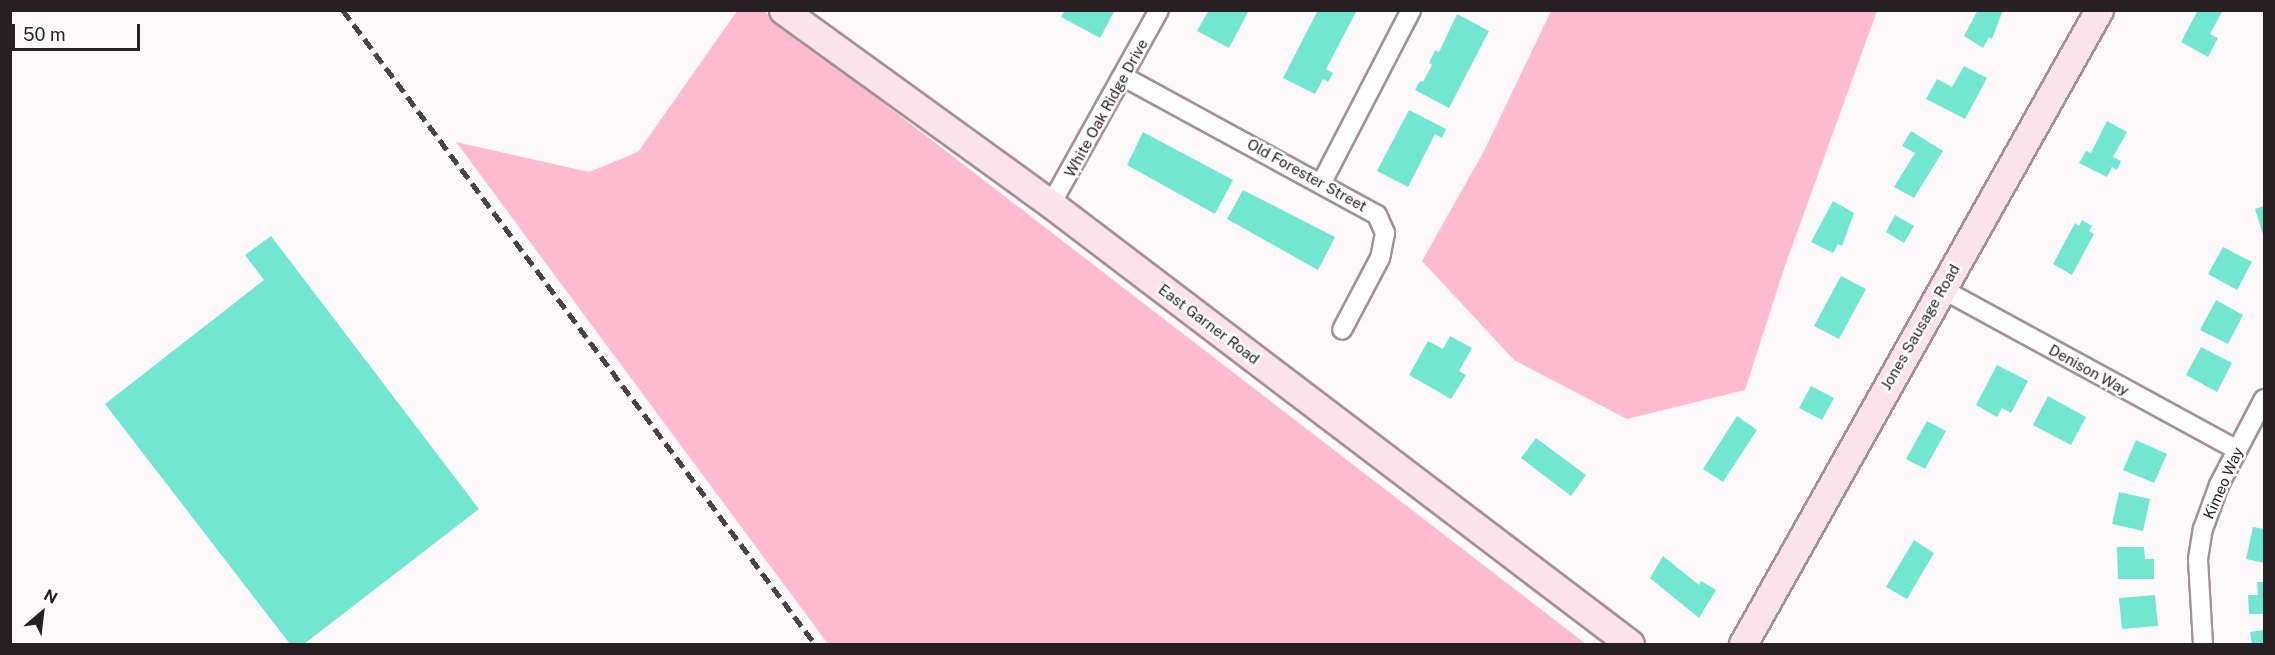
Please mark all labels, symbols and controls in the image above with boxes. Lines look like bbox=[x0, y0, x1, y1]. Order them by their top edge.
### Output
scale bar bbox=[15, 12, 142, 50]
text: 50 m bbox=[23, 24, 66, 45]
street label: White Oak Ridge Drive bbox=[1060, 36, 1152, 180]
street label: Old Forester Street bbox=[1244, 135, 1370, 215]
street label: Jones Sausage Road bbox=[1877, 261, 1963, 393]
street label: East Garner Road bbox=[1155, 280, 1263, 368]
street label: Denison Way bbox=[2046, 340, 2132, 400]
street label: Kimeo Way bbox=[2199, 444, 2247, 522]
north arrow bbox=[12, 583, 72, 643]
text: N bbox=[41, 585, 61, 608]

